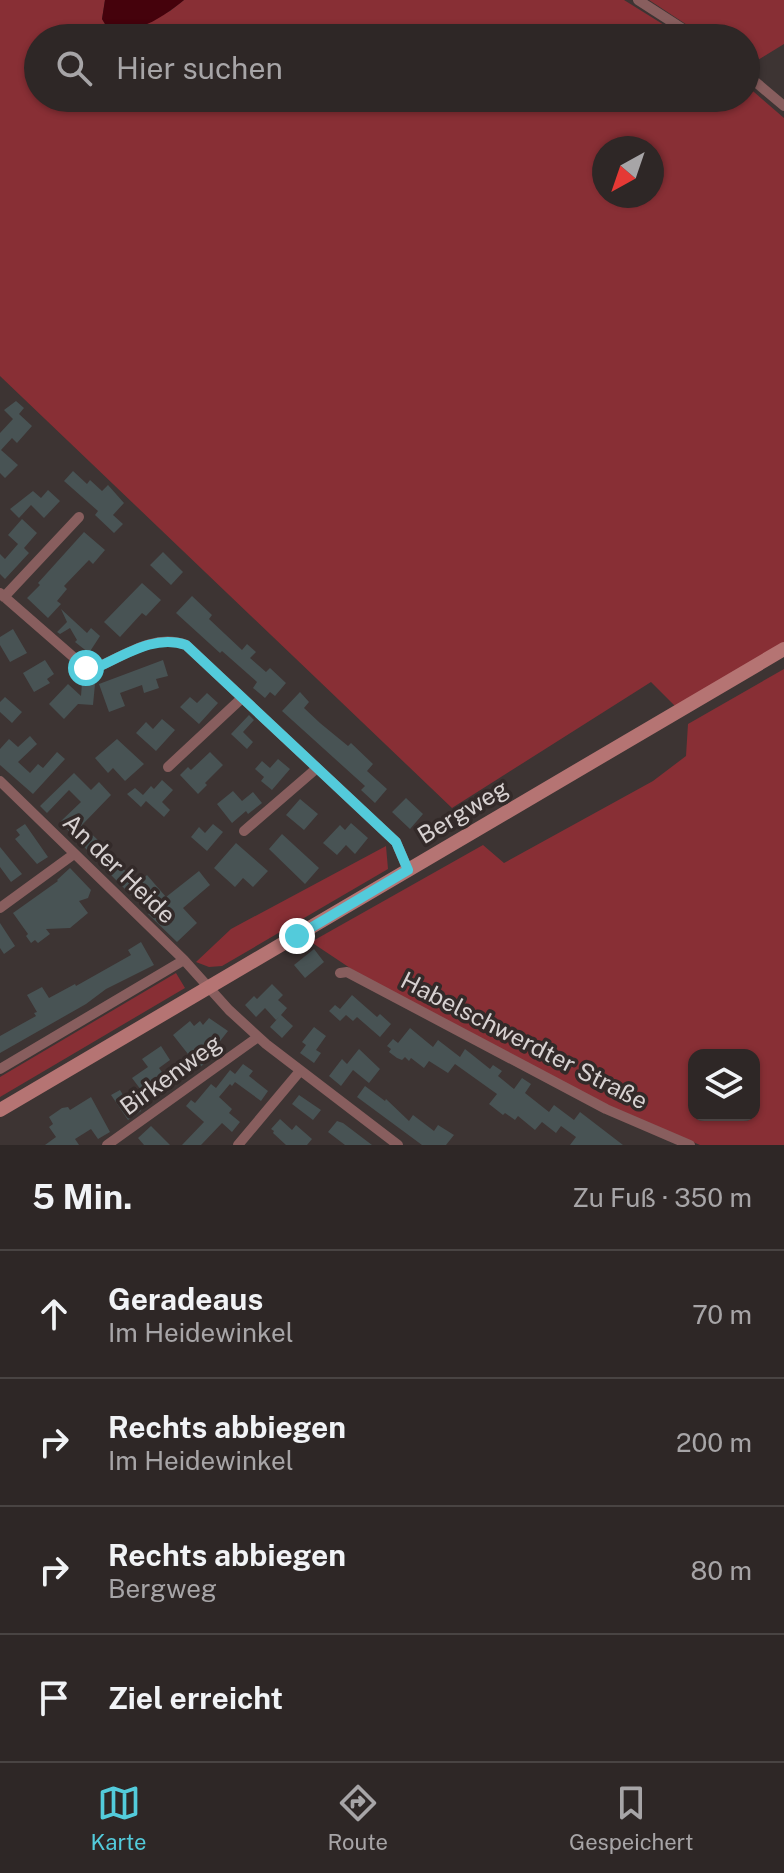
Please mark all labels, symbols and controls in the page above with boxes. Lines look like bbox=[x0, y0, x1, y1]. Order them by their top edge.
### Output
search box bbox=[24, 24, 760, 112]
icon: search bbox=[52, 46, 96, 90]
text: Hier suchen bbox=[116, 50, 283, 86]
north arrow bbox=[592, 136, 664, 208]
route start bbox=[68, 650, 104, 686]
street label: Bergweg bbox=[412, 773, 513, 849]
street label: An der Heide bbox=[58, 808, 182, 929]
route end bbox=[279, 918, 315, 954]
street label: Habelschwerdter Straße bbox=[396, 966, 653, 1115]
street label: Birkenweg bbox=[114, 1028, 227, 1120]
map controls bbox=[688, 1049, 760, 1121]
button: layers bbox=[688, 1049, 760, 1121]
text: 5 Min. bbox=[32, 1177, 132, 1217]
text: Zu Fuß · 350 m bbox=[572, 1182, 752, 1213]
text: Geradeaus bbox=[108, 1281, 263, 1317]
icon: ahead bbox=[32, 1292, 76, 1336]
text: 70 m bbox=[692, 1299, 752, 1330]
text: Im Heidewinkel bbox=[108, 1317, 294, 1348]
text: Rechts abbiegen bbox=[108, 1409, 346, 1445]
icon: right bbox=[32, 1420, 76, 1464]
text: 200 m bbox=[676, 1427, 752, 1458]
text: Im Heidewinkel bbox=[108, 1445, 294, 1476]
text: Rechts abbiegen bbox=[108, 1537, 346, 1573]
icon: right bbox=[32, 1548, 76, 1592]
text: 80 m bbox=[691, 1555, 752, 1586]
text: Bergweg bbox=[108, 1573, 217, 1604]
icon: arrive bbox=[32, 1676, 76, 1720]
text: Ziel erreicht bbox=[108, 1680, 283, 1716]
tab: Karte bbox=[91, 1781, 147, 1855]
tab: Route bbox=[328, 1781, 388, 1855]
tab: Gespeichert bbox=[569, 1781, 693, 1855]

